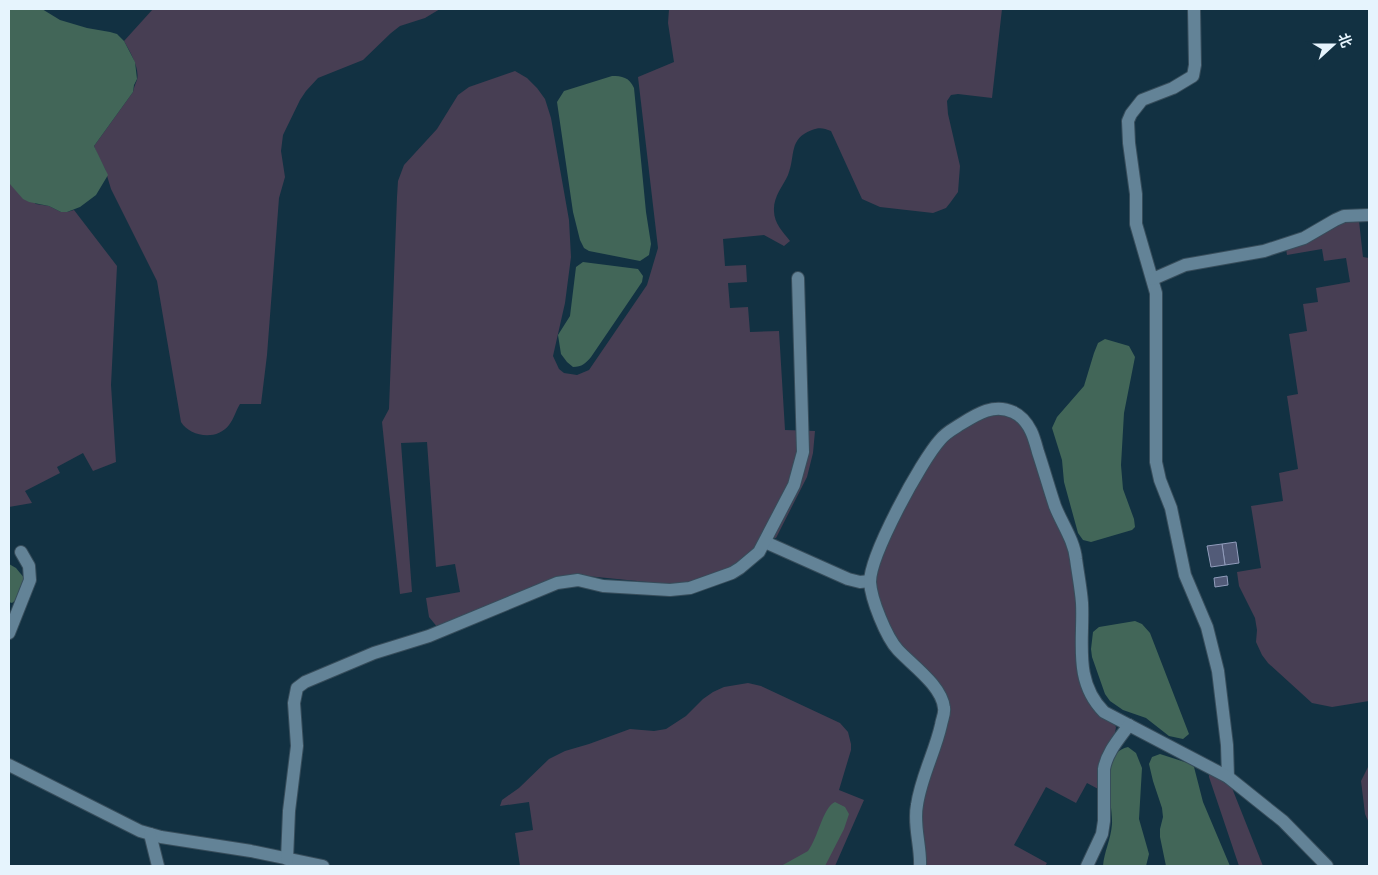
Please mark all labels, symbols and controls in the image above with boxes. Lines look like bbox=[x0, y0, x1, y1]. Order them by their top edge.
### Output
north arrow bbox=[1308, 20, 1358, 70]
text: 北 bbox=[1335, 31, 1356, 50]

